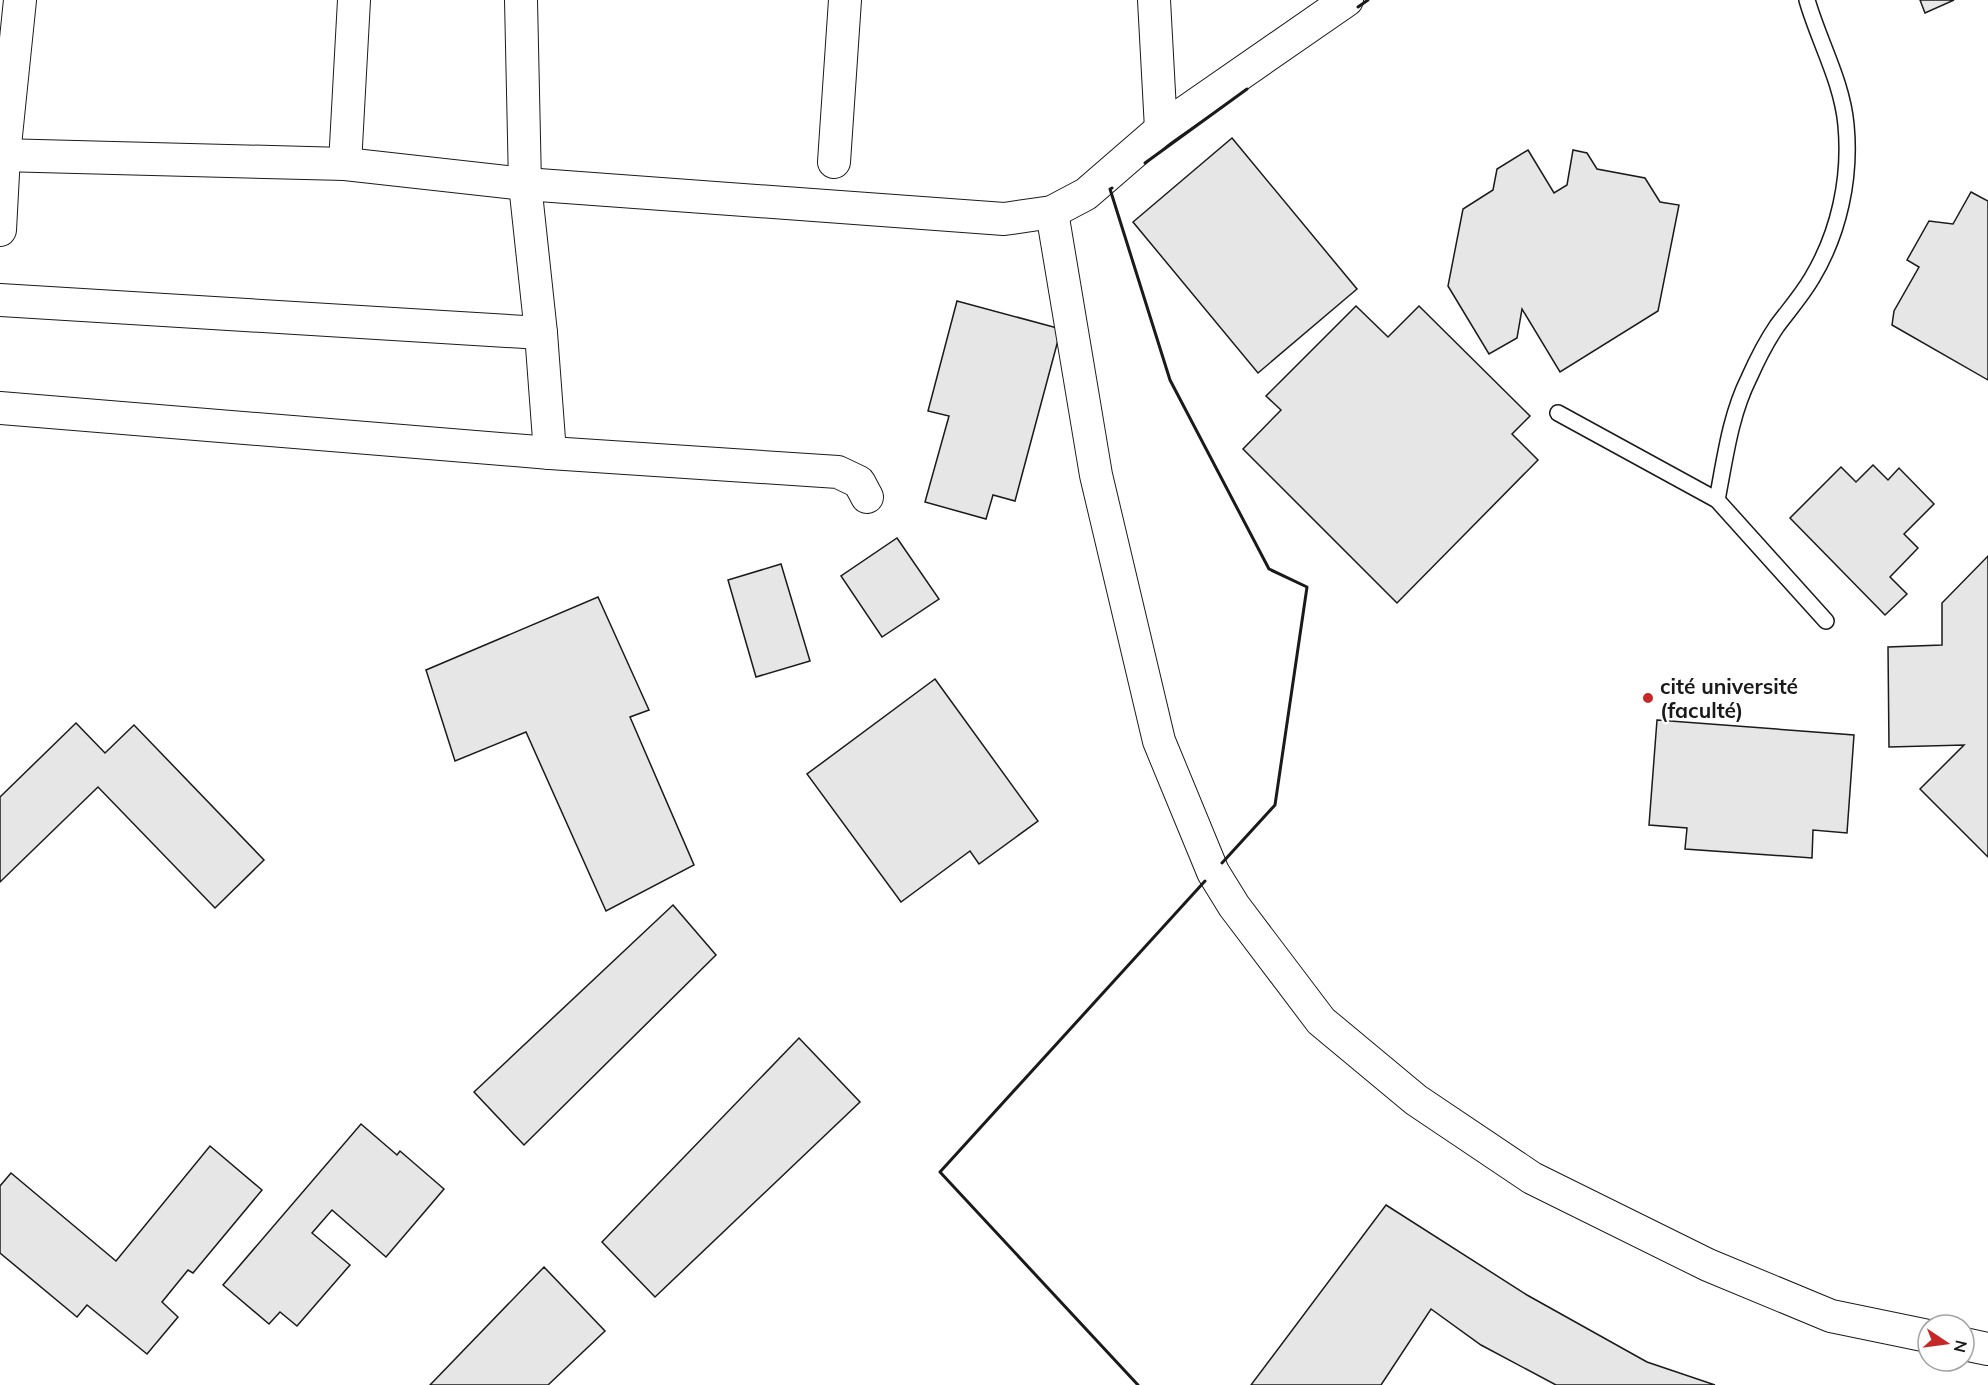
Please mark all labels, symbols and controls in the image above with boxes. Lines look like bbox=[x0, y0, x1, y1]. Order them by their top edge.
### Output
place label: cité université (faculté) bbox=[1660, 673, 1798, 723]
marker: cité université (faculté) bbox=[1641, 691, 1655, 705]
north arrow bbox=[1916, 1313, 1976, 1373]
text: N bbox=[1950, 1338, 1972, 1355]

